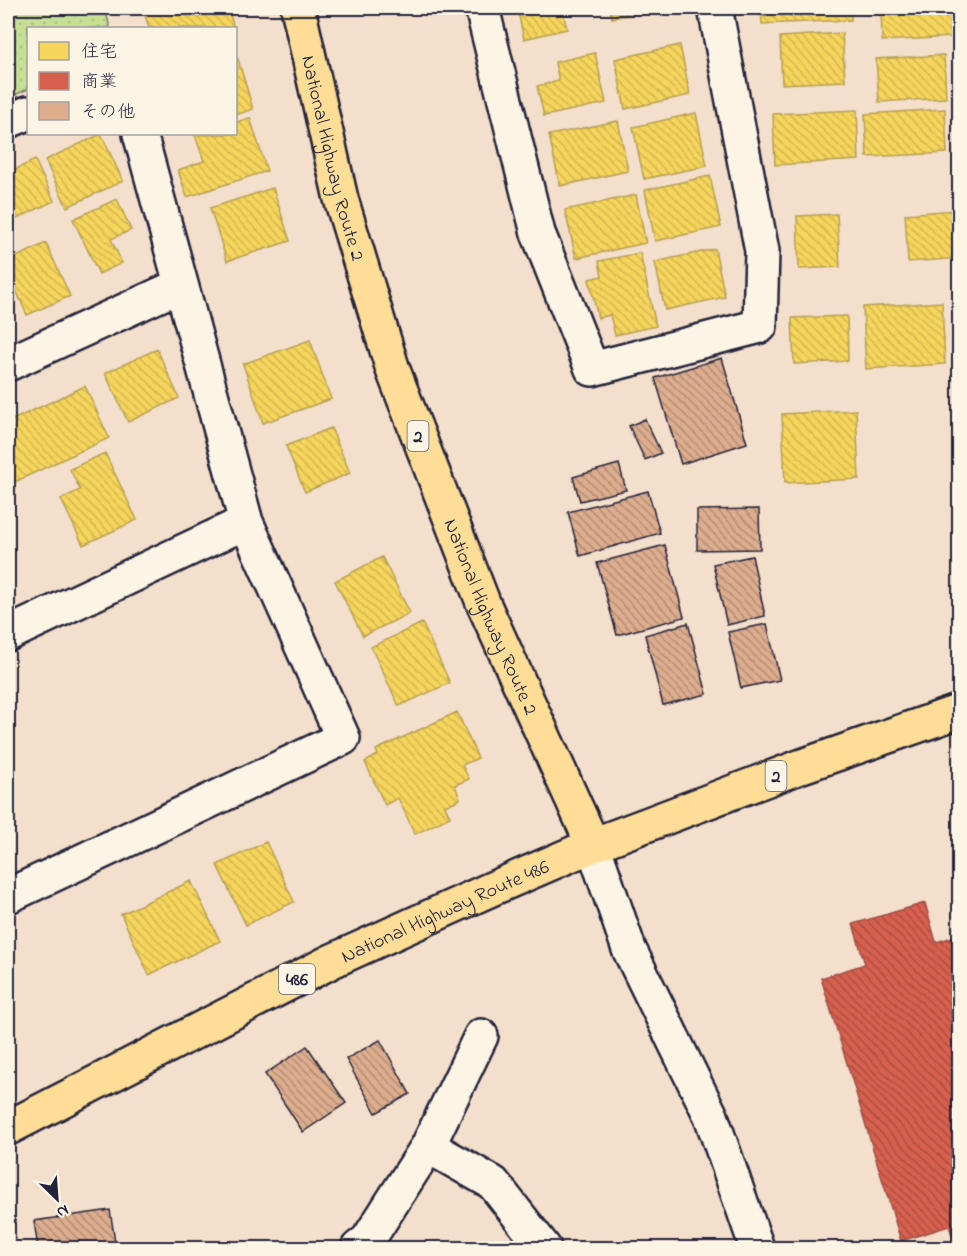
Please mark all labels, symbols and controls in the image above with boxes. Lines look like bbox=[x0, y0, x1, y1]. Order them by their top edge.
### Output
legend bbox=[27, 27, 237, 135]
text: 住宅 bbox=[81, 40, 117, 66]
street label: National Highway Route 2 bbox=[292, 53, 371, 265]
text: 商業 bbox=[81, 70, 117, 96]
text: その他 bbox=[81, 100, 135, 126]
road number: 2 bbox=[408, 421, 428, 451]
street label: National Highway Route 2 bbox=[435, 515, 544, 720]
road number: 2 bbox=[766, 761, 786, 791]
street label: National Highway Route 486 bbox=[337, 854, 554, 972]
road number: 486 bbox=[279, 964, 315, 994]
north arrow bbox=[27, 1169, 87, 1229]
text: N bbox=[52, 1198, 72, 1224]

